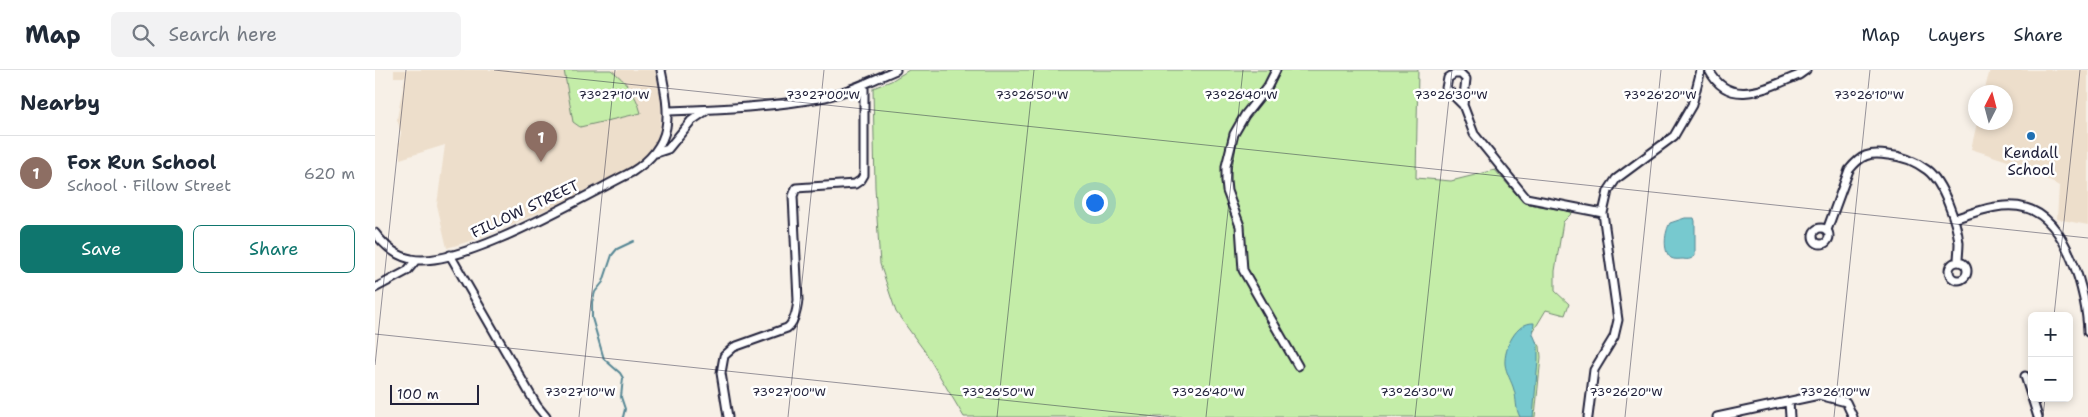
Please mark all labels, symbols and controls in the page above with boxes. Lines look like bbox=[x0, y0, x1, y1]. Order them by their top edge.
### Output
search box bbox=[111, 12, 461, 57]
text: Map bbox=[25, 19, 81, 51]
icon: search bbox=[129, 21, 157, 49]
text: Search here bbox=[169, 22, 277, 47]
text: Map bbox=[1862, 23, 1900, 47]
text: Layers bbox=[1928, 23, 1985, 47]
text: Share bbox=[2013, 23, 2063, 47]
north arrow bbox=[1968, 85, 2013, 130]
text: 73°27'10"W bbox=[579, 87, 649, 103]
text: 73°27'00"W bbox=[786, 87, 860, 103]
text: 73°26'50"W bbox=[995, 87, 1069, 103]
text: 73°26'40"W bbox=[1204, 87, 1278, 103]
text: 73°26'30"W bbox=[1414, 87, 1488, 103]
text: 73°26'20"W bbox=[1623, 87, 1697, 103]
text: 73°26'10"W bbox=[1834, 87, 1904, 103]
text: Nearby bbox=[20, 89, 100, 117]
pin: 1 bbox=[525, 121, 557, 162]
marker: Kendall School bbox=[2025, 130, 2037, 142]
place label: Kendall School bbox=[2004, 143, 2059, 180]
text: Fox Run School bbox=[67, 150, 216, 175]
text: 1 bbox=[32, 163, 40, 184]
text: 620 m bbox=[304, 163, 355, 184]
text: School · Fillow Street bbox=[67, 175, 231, 196]
street label: FILLOW STREET bbox=[468, 175, 582, 243]
your location bbox=[1082, 190, 1108, 216]
button: Save bbox=[20, 225, 183, 273]
button: Share bbox=[193, 225, 355, 273]
map controls bbox=[2028, 312, 2073, 402]
button: + bbox=[2028, 312, 2073, 357]
button: − bbox=[2028, 357, 2073, 402]
scale bar bbox=[390, 382, 479, 405]
text: 73°27'10"W bbox=[545, 384, 615, 400]
text: 73°27'00"W bbox=[752, 384, 826, 400]
text: 73°26'50"W bbox=[961, 384, 1035, 400]
text: 73°26'40"W bbox=[1171, 384, 1245, 400]
text: 73°26'30"W bbox=[1380, 384, 1454, 400]
text: 73°26'20"W bbox=[1589, 384, 1663, 400]
text: 73°26'10"W bbox=[1800, 384, 1870, 400]
text: 100 m bbox=[397, 385, 439, 403]

